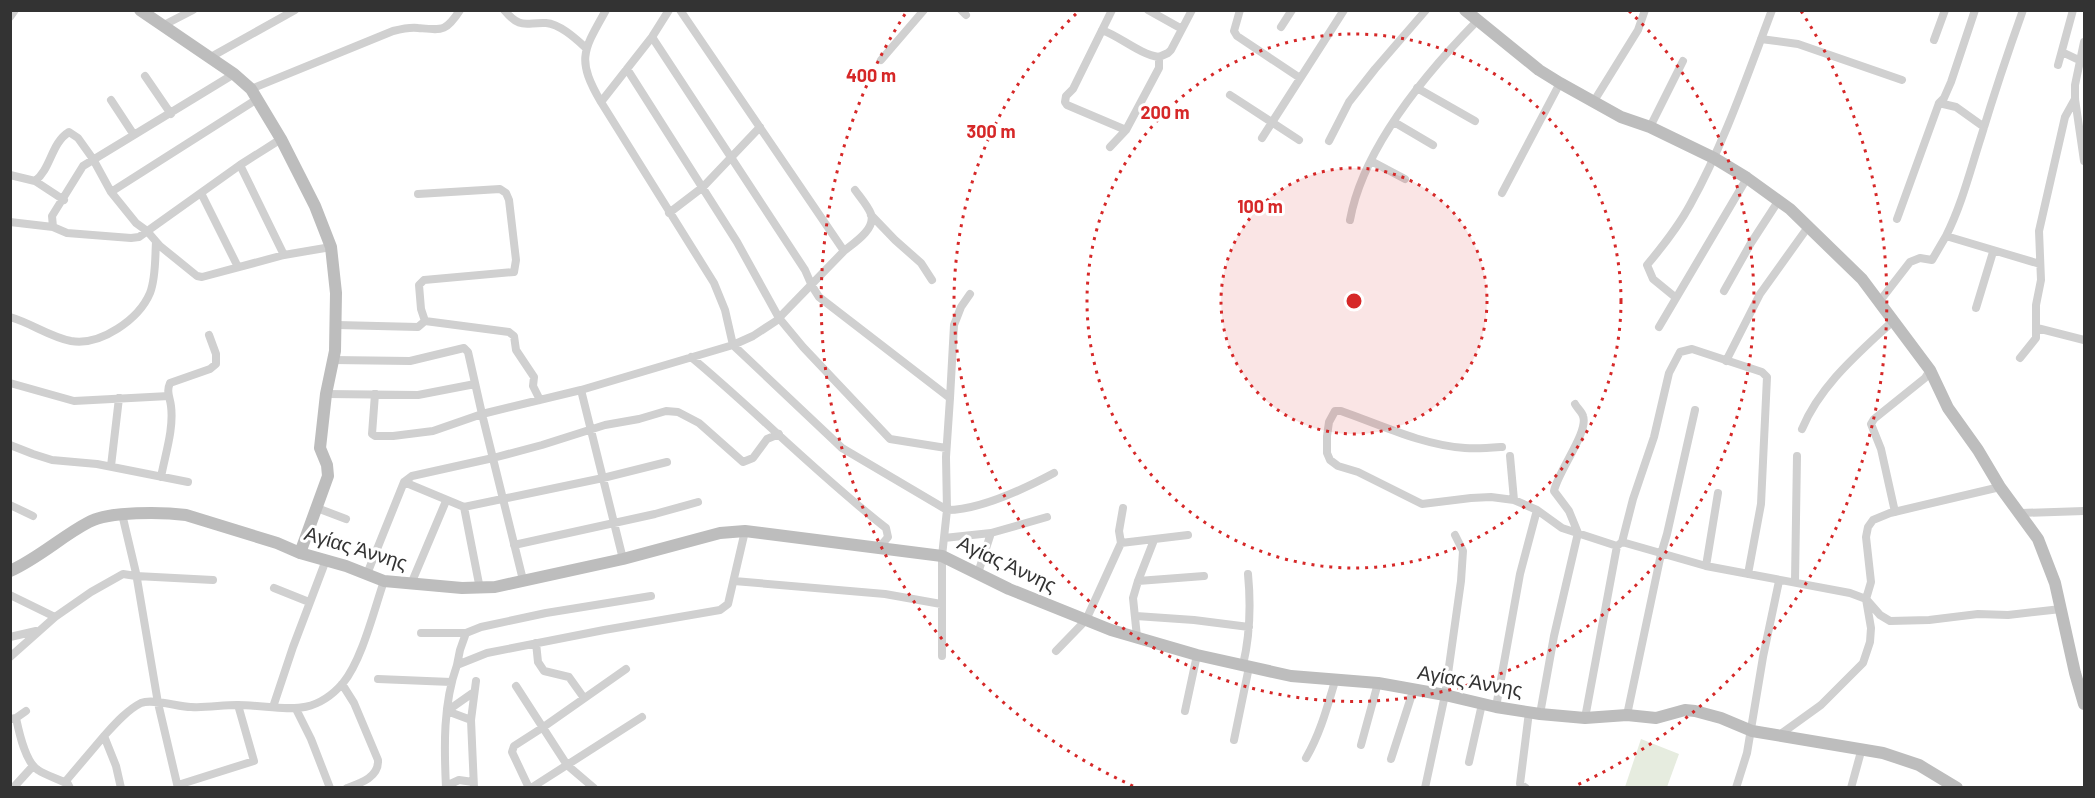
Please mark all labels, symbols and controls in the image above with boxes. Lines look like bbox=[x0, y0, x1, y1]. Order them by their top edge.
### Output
text: 400 m bbox=[846, 64, 896, 86]
text: 200 m bbox=[1140, 101, 1190, 123]
text: 300 m bbox=[967, 120, 1015, 142]
text: 100 m bbox=[1237, 195, 1283, 217]
centre of rings bbox=[1344, 291, 1364, 311]
street label: Αγίας Άννης bbox=[302, 520, 411, 574]
street label: Αγίας Άννης bbox=[954, 530, 1061, 597]
street label: Αγίας Άννης bbox=[1416, 659, 1525, 701]

